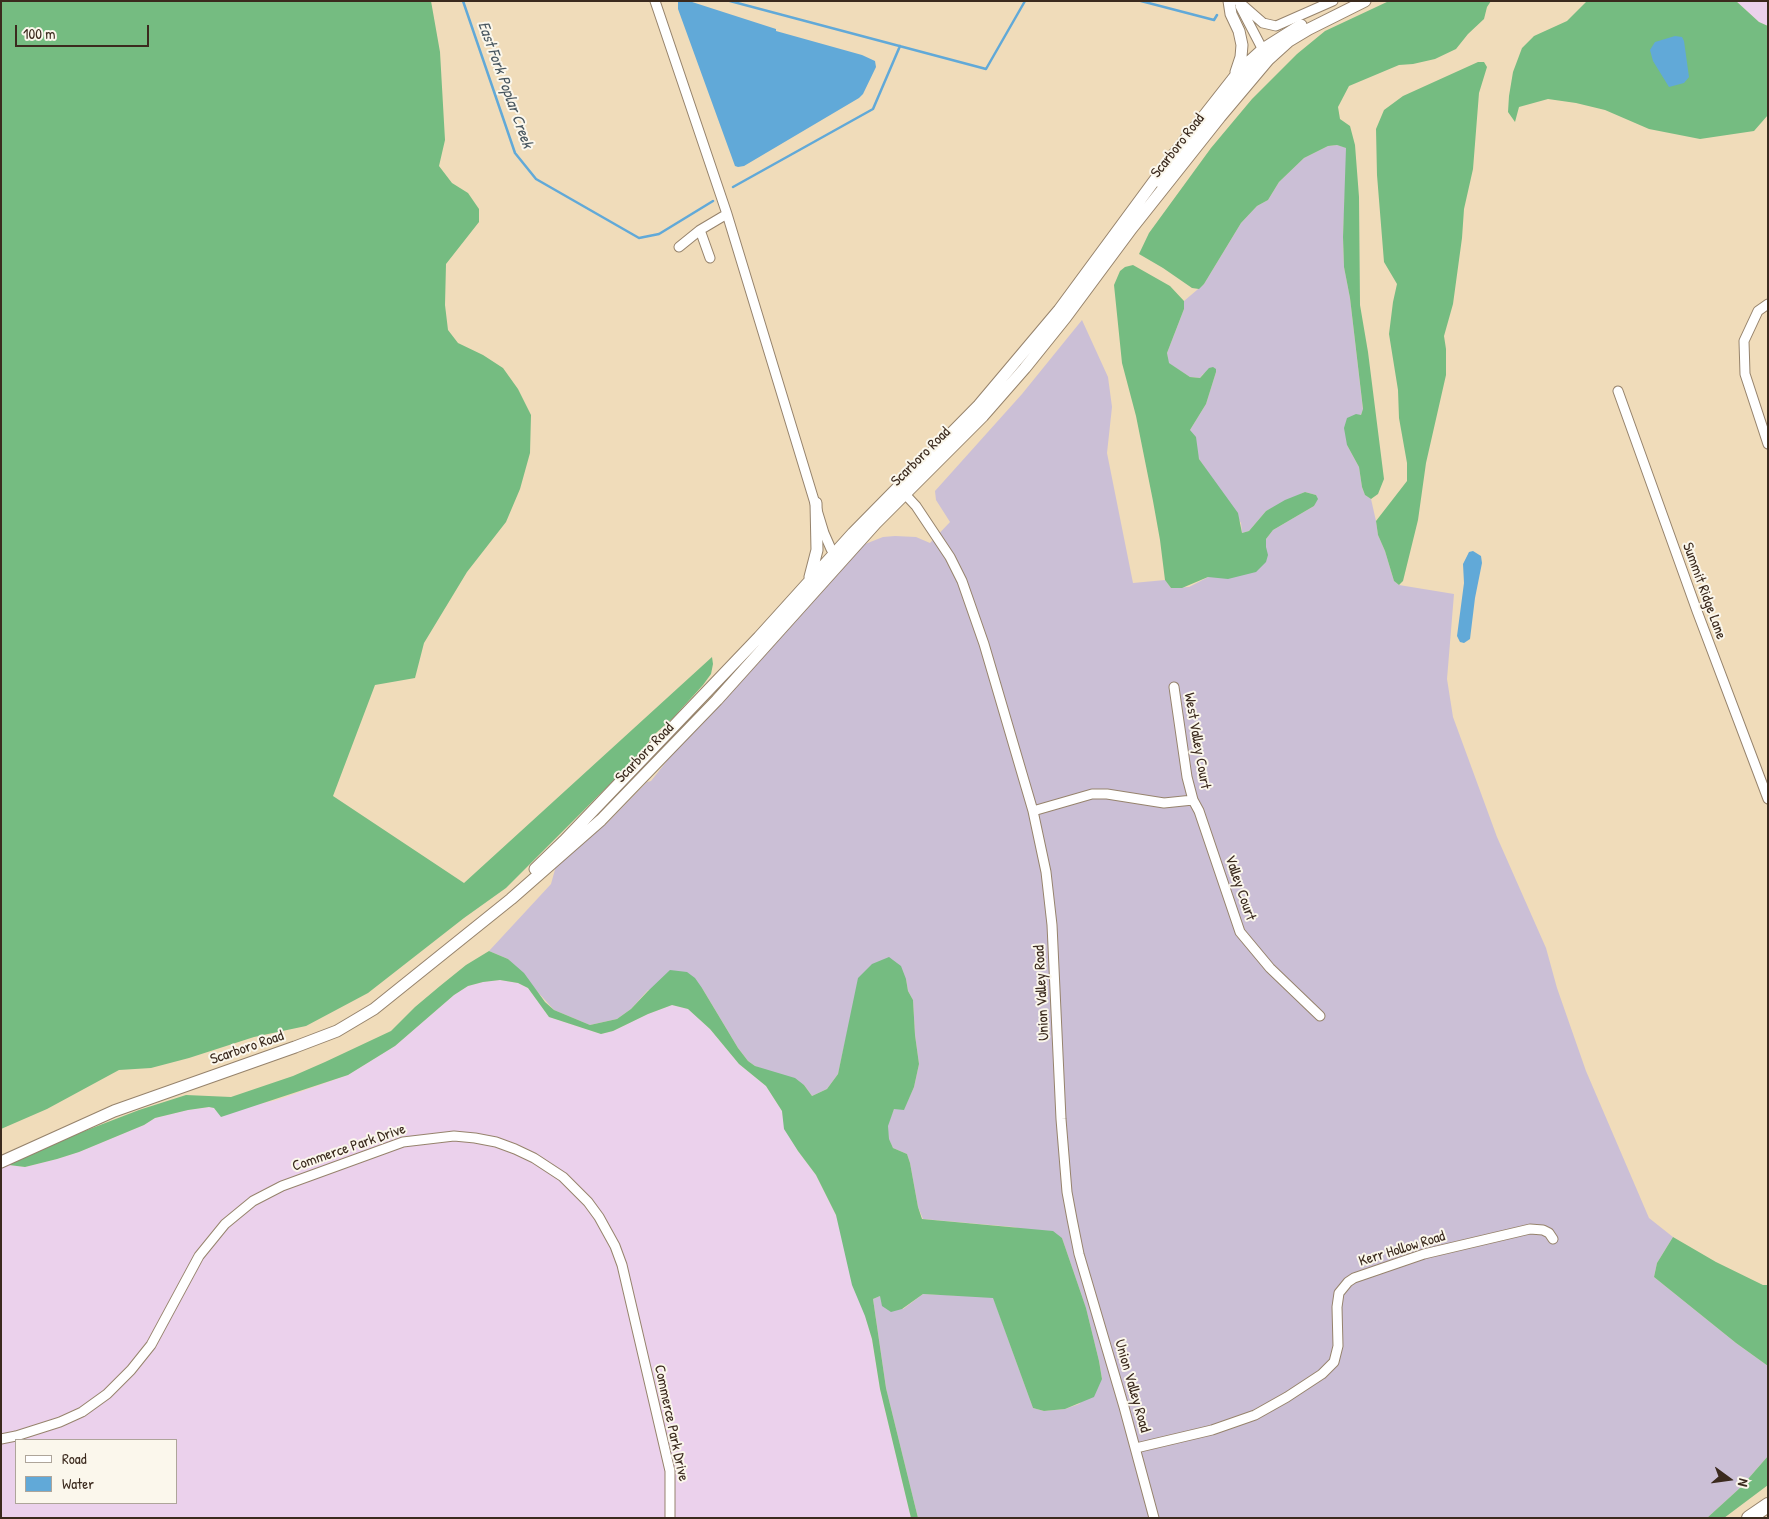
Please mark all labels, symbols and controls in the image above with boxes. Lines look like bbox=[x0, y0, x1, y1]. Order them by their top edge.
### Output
scale bar bbox=[18, 15, 151, 47]
water label: East Fork Poplar Creek bbox=[473, 19, 537, 151]
text: 100 m bbox=[23, 23, 56, 44]
street label: Scarboro Road bbox=[1147, 110, 1209, 182]
street label: Scarboro Road bbox=[888, 424, 954, 490]
street label: Summit Ridge Lane bbox=[1678, 540, 1730, 642]
street label: West Valley Court bbox=[1180, 692, 1214, 790]
street label: Scarboro Road bbox=[612, 719, 678, 787]
street label: Valley Court bbox=[1220, 853, 1260, 923]
street label: Union Valley Road bbox=[1031, 945, 1053, 1041]
street label: Scarboro Road bbox=[208, 1027, 286, 1069]
street label: Commerce Park Drive bbox=[290, 1120, 408, 1176]
street label: Kerr Hollow Road bbox=[1357, 1227, 1447, 1271]
street label: Union Valley Road bbox=[1110, 1337, 1154, 1435]
street label: Commerce Park Drive bbox=[650, 1363, 692, 1483]
legend bbox=[15, 1439, 178, 1504]
text: Road bbox=[62, 1448, 87, 1469]
north arrow bbox=[1704, 1454, 1754, 1504]
text: Water bbox=[62, 1473, 94, 1494]
text: N bbox=[1734, 1477, 1754, 1489]

